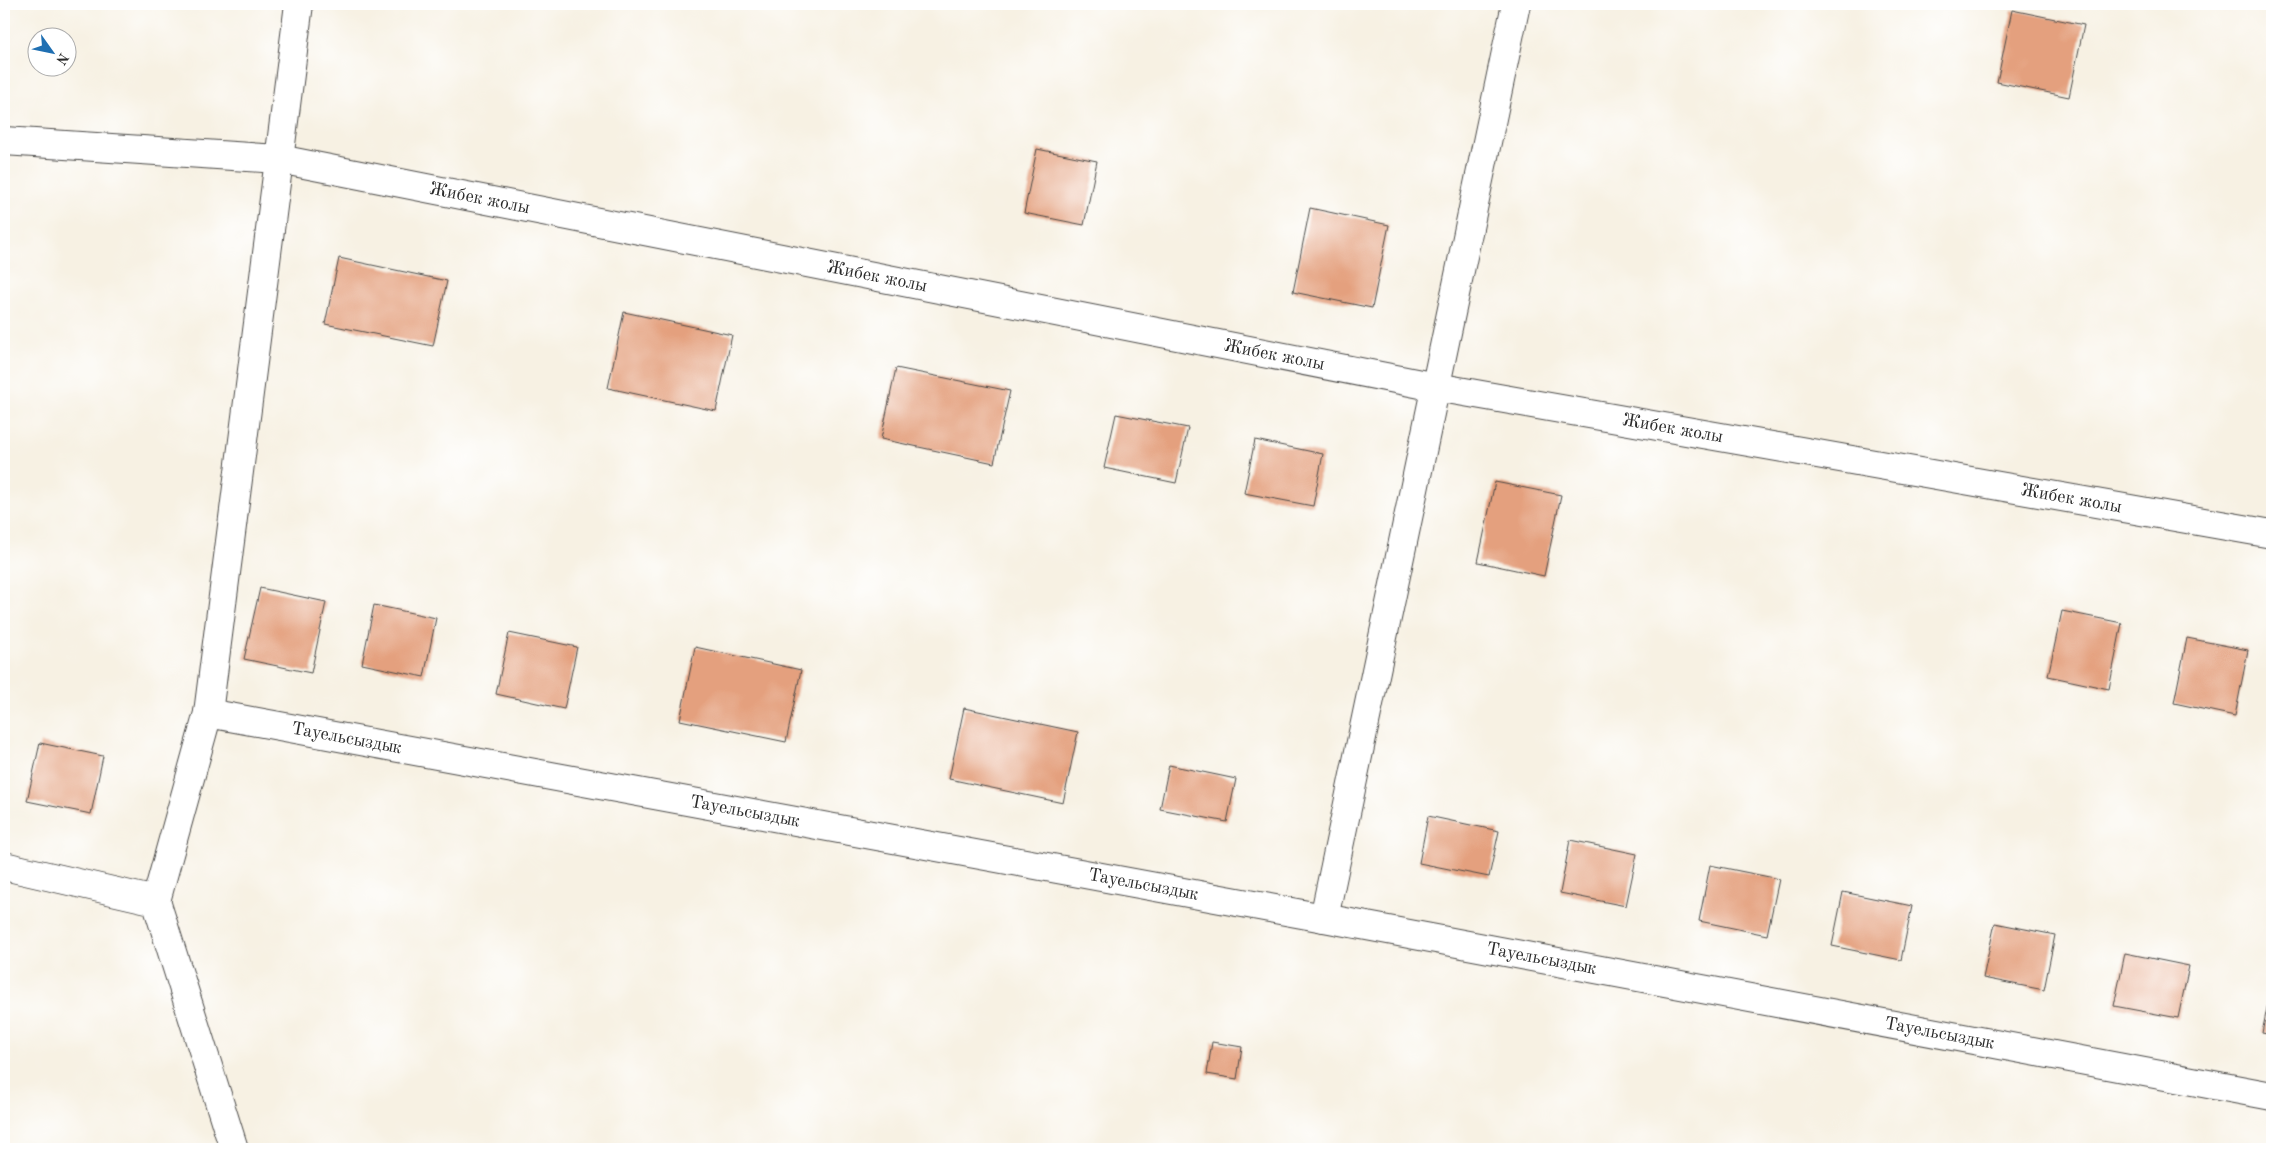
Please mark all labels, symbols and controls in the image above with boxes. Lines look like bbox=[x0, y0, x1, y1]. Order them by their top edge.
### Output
north arrow bbox=[28, 28, 78, 78]
text: N bbox=[53, 50, 71, 67]
street label: Жибек жолы bbox=[428, 180, 531, 217]
street label: Жибек жолы bbox=[825, 258, 929, 296]
street label: Жибек жолы bbox=[1222, 336, 1326, 374]
street label: Жибек жолы bbox=[1621, 411, 1724, 446]
street label: Жибек жолы bbox=[2020, 481, 2123, 516]
street label: Тауельсыздык bbox=[290, 720, 403, 757]
street label: Тауельсыздык bbox=[688, 793, 801, 831]
street label: Тауельсыздык bbox=[1087, 866, 1200, 904]
street label: Тауельсыздык bbox=[1485, 940, 1598, 978]
street label: Тауельсыздык bbox=[1883, 1014, 1996, 1053]

